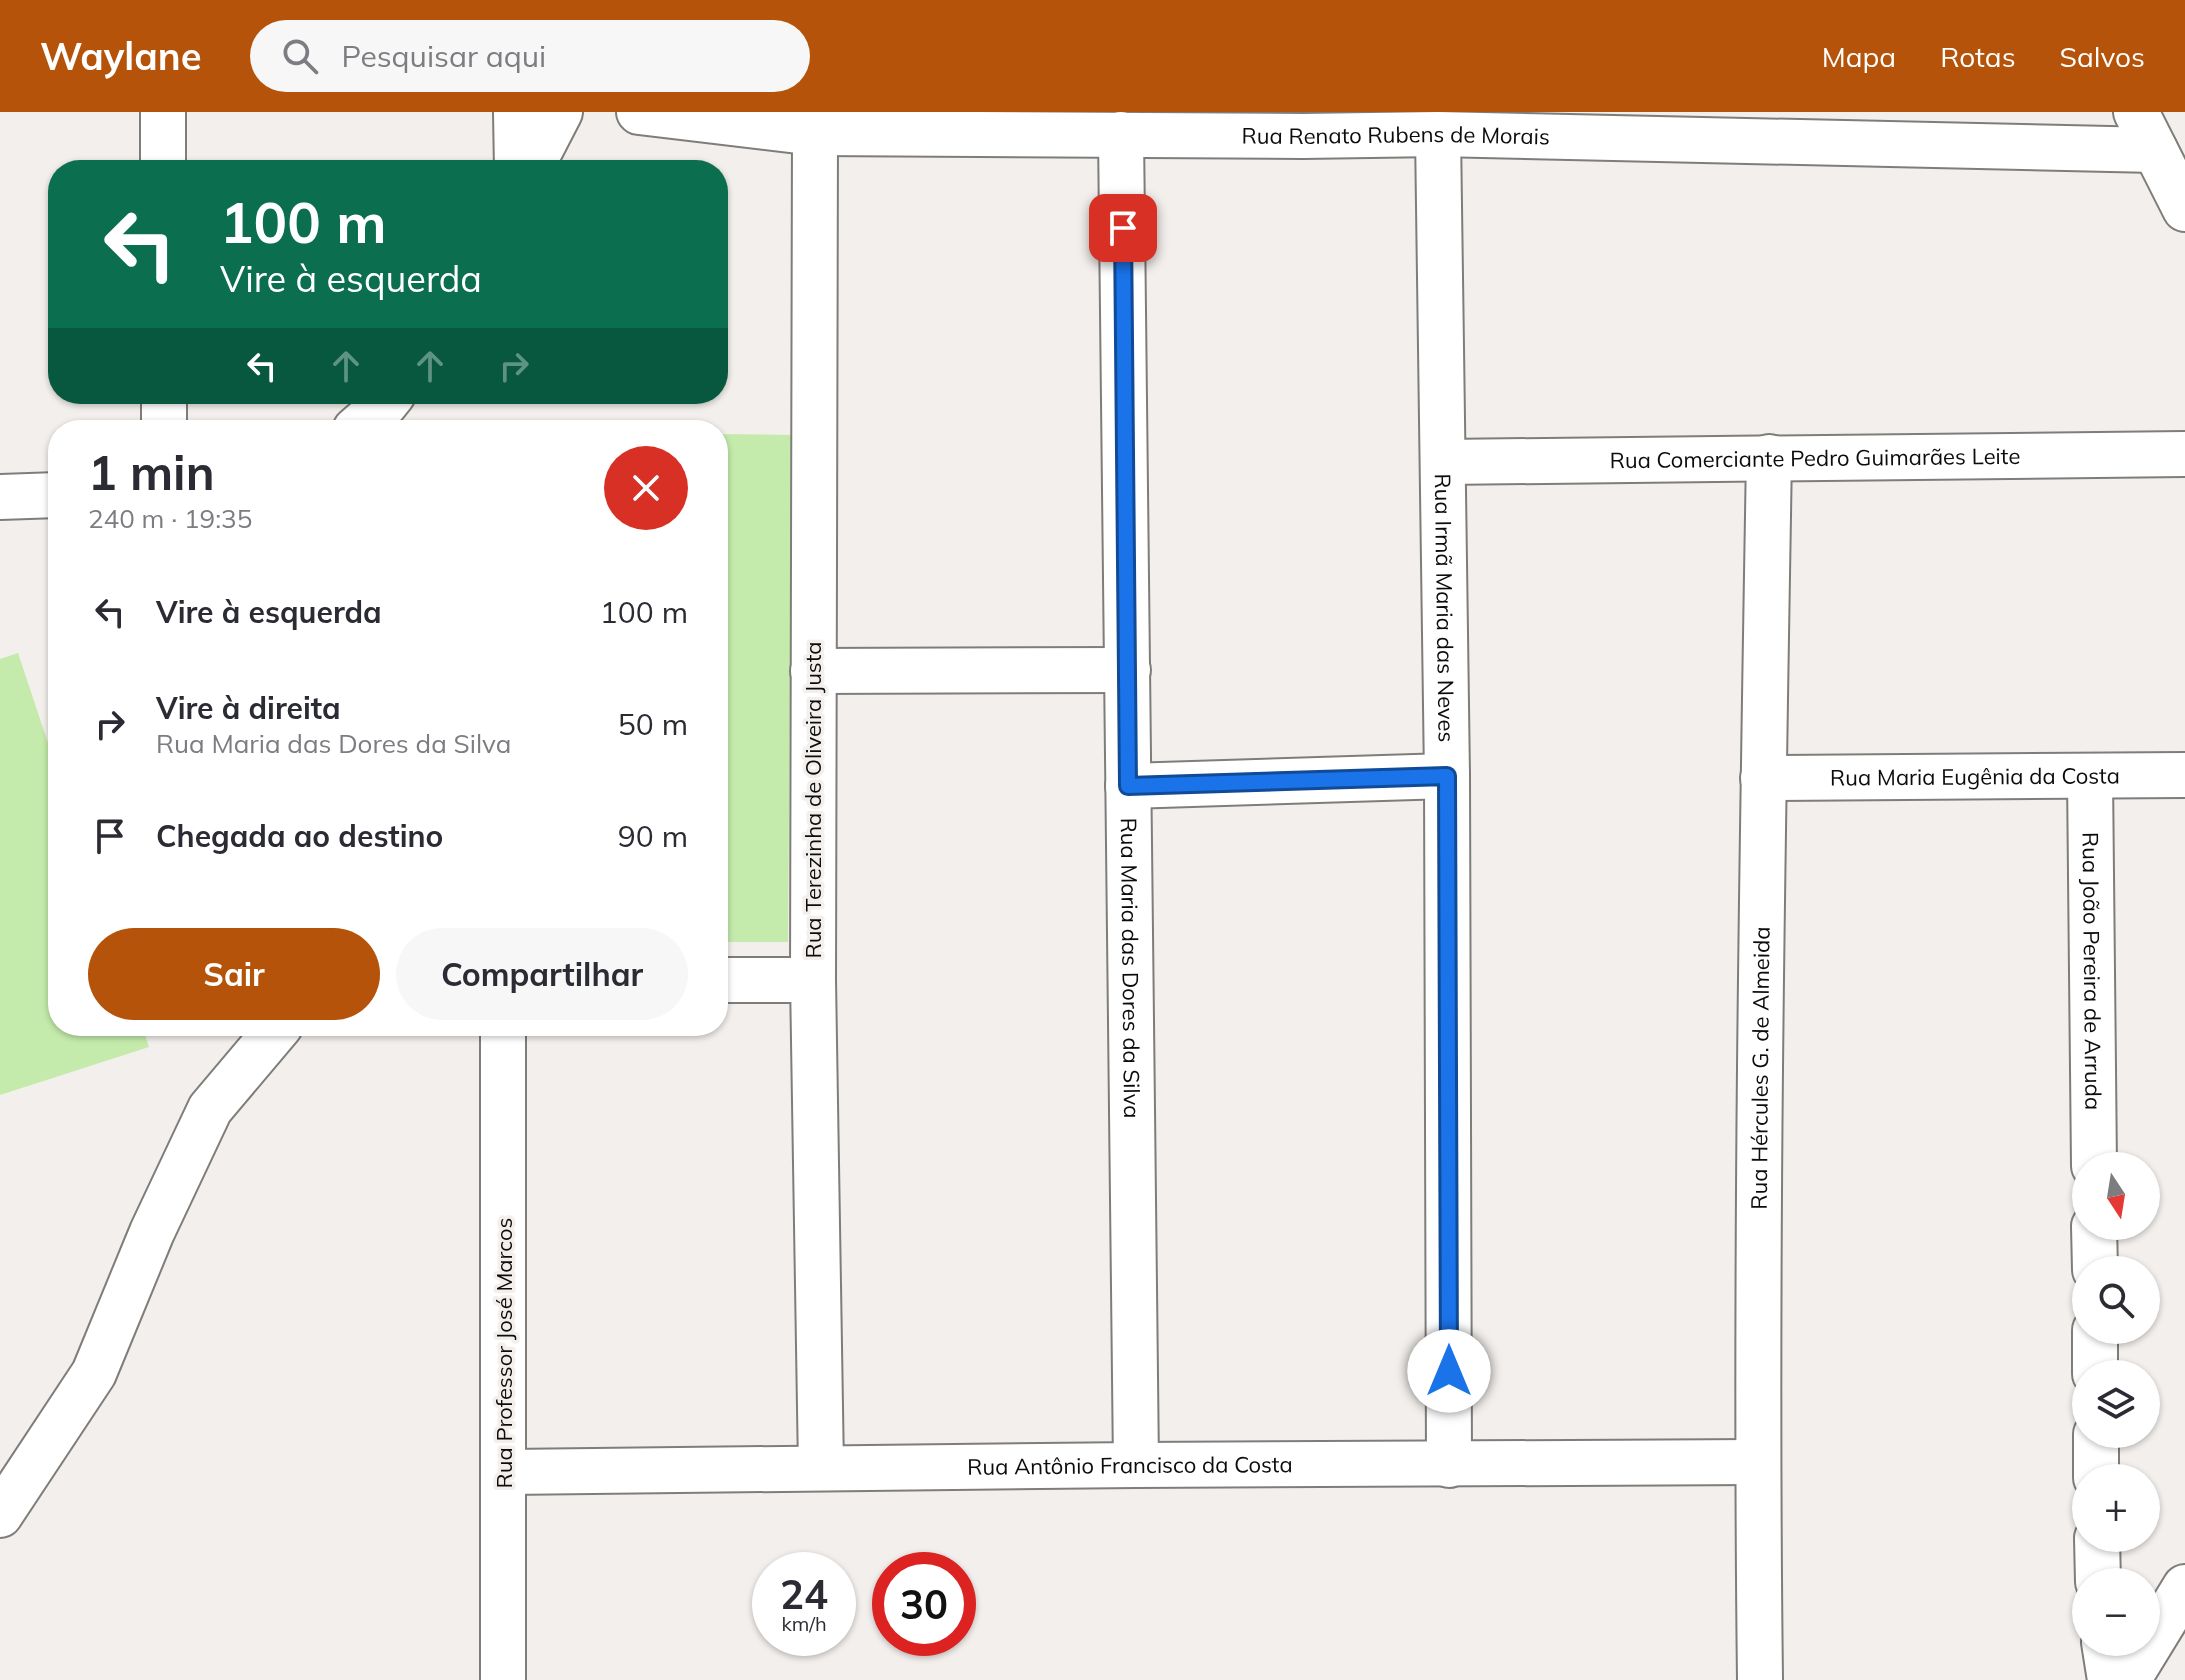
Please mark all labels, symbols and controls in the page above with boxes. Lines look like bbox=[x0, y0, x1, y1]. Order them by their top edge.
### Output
search box bbox=[250, 20, 810, 92]
text: Waylane bbox=[40, 32, 202, 80]
icon: search bbox=[278, 34, 322, 78]
text: Pesquisar aqui bbox=[342, 37, 546, 75]
text: Mapa bbox=[1822, 39, 1896, 74]
text: Rotas bbox=[1940, 39, 2016, 74]
text: Salvos bbox=[2060, 39, 2145, 74]
street label: Rua Renato Rubens de Morais bbox=[1242, 120, 1550, 150]
text: 100 m bbox=[220, 187, 387, 257]
icon: left bbox=[88, 192, 192, 296]
pin bbox=[1089, 194, 1157, 262]
icon: arrive bbox=[1101, 206, 1145, 250]
text: Vire à esquerda bbox=[220, 256, 482, 301]
icon: left bbox=[240, 344, 284, 388]
icon: ahead bbox=[324, 344, 368, 388]
icon: ahead bbox=[408, 344, 452, 388]
icon: right bbox=[492, 344, 536, 388]
text: 1 min bbox=[88, 442, 215, 502]
street label: Rua Comerciante Pedro Guimarães Leite bbox=[1609, 442, 2020, 474]
button: close bbox=[604, 446, 688, 530]
street label: Rua Irmã Maria das Neves bbox=[1429, 473, 1461, 743]
text: 240 m · 19:35 bbox=[88, 502, 252, 535]
icon: left bbox=[88, 590, 132, 634]
text: Vire à esquerda bbox=[156, 593, 382, 631]
text: 100 m bbox=[600, 593, 688, 631]
street label: Rua Terezinha de Oliveira Justa bbox=[799, 641, 827, 959]
text: Vire à direita bbox=[156, 689, 341, 727]
icon: right bbox=[88, 702, 132, 746]
text: 50 m bbox=[618, 705, 688, 743]
text: Rua Maria das Dores da Silva bbox=[156, 727, 511, 760]
street label: Rua Maria Eugênia da Costa bbox=[1830, 761, 2120, 792]
icon: arrive bbox=[88, 814, 132, 858]
text: Chegada ao destino bbox=[156, 817, 443, 855]
text: 90 m bbox=[618, 817, 688, 855]
street label: Rua Maria das Dores da Silva bbox=[1115, 817, 1146, 1119]
street label: Rua João Pereira de Arruda bbox=[2077, 832, 2107, 1110]
street label: Rua Hércules G. de Almeida bbox=[1745, 926, 1776, 1210]
button: Sair bbox=[88, 928, 380, 1020]
button: Compartilhar bbox=[396, 928, 688, 1020]
north arrow bbox=[2072, 1152, 2160, 1240]
map controls bbox=[2072, 1152, 2160, 1656]
street label: Rua Professor José Marcos bbox=[490, 1218, 518, 1488]
button: search bbox=[2072, 1256, 2160, 1344]
position arrow bbox=[1407, 1329, 1491, 1413]
button: layers bbox=[2072, 1360, 2160, 1448]
street label: Rua Antônio Francisco da Costa bbox=[967, 1450, 1293, 1481]
button: + bbox=[2072, 1464, 2160, 1552]
speed limit sign: 30 bbox=[872, 1552, 976, 1656]
button: − bbox=[2072, 1568, 2160, 1656]
text: 24 bbox=[780, 1569, 828, 1619]
text: km/h bbox=[781, 1611, 827, 1636]

